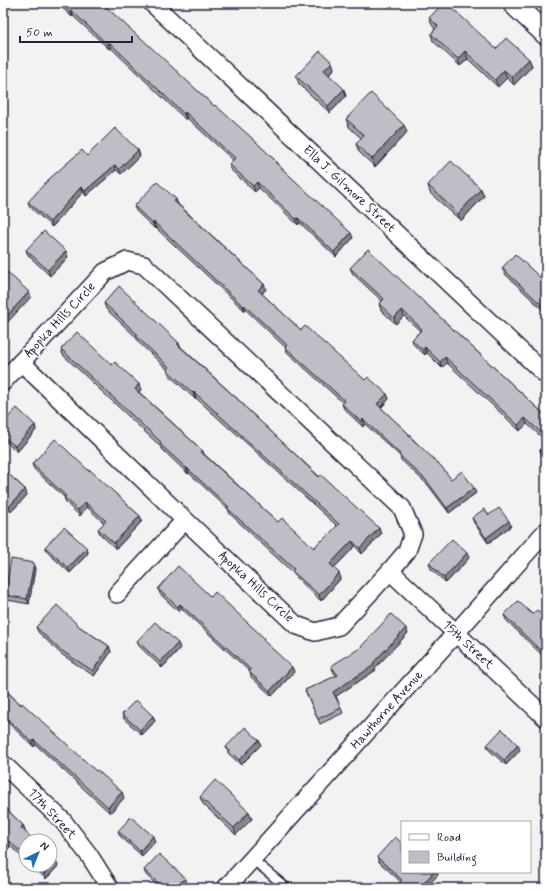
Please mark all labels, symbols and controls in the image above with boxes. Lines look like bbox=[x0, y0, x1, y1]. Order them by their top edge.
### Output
scale bar bbox=[20, 18, 132, 44]
text: 50 m bbox=[26, 25, 53, 41]
street label: Ella J. Gilmore Street bbox=[299, 142, 399, 236]
street label: Apopka Hills Circle bbox=[20, 278, 100, 362]
street label: Apopka Hills Circle bbox=[214, 547, 298, 627]
street label: 15th Street bbox=[439, 617, 498, 673]
street label: Hawthorne Avenue bbox=[347, 667, 427, 753]
street label: 17th Street bbox=[24, 785, 80, 843]
legend bbox=[401, 821, 531, 873]
text: Road bbox=[437, 830, 461, 846]
north arrow bbox=[18, 833, 58, 873]
text: N bbox=[37, 839, 52, 854]
text: Building bbox=[437, 850, 477, 867]

